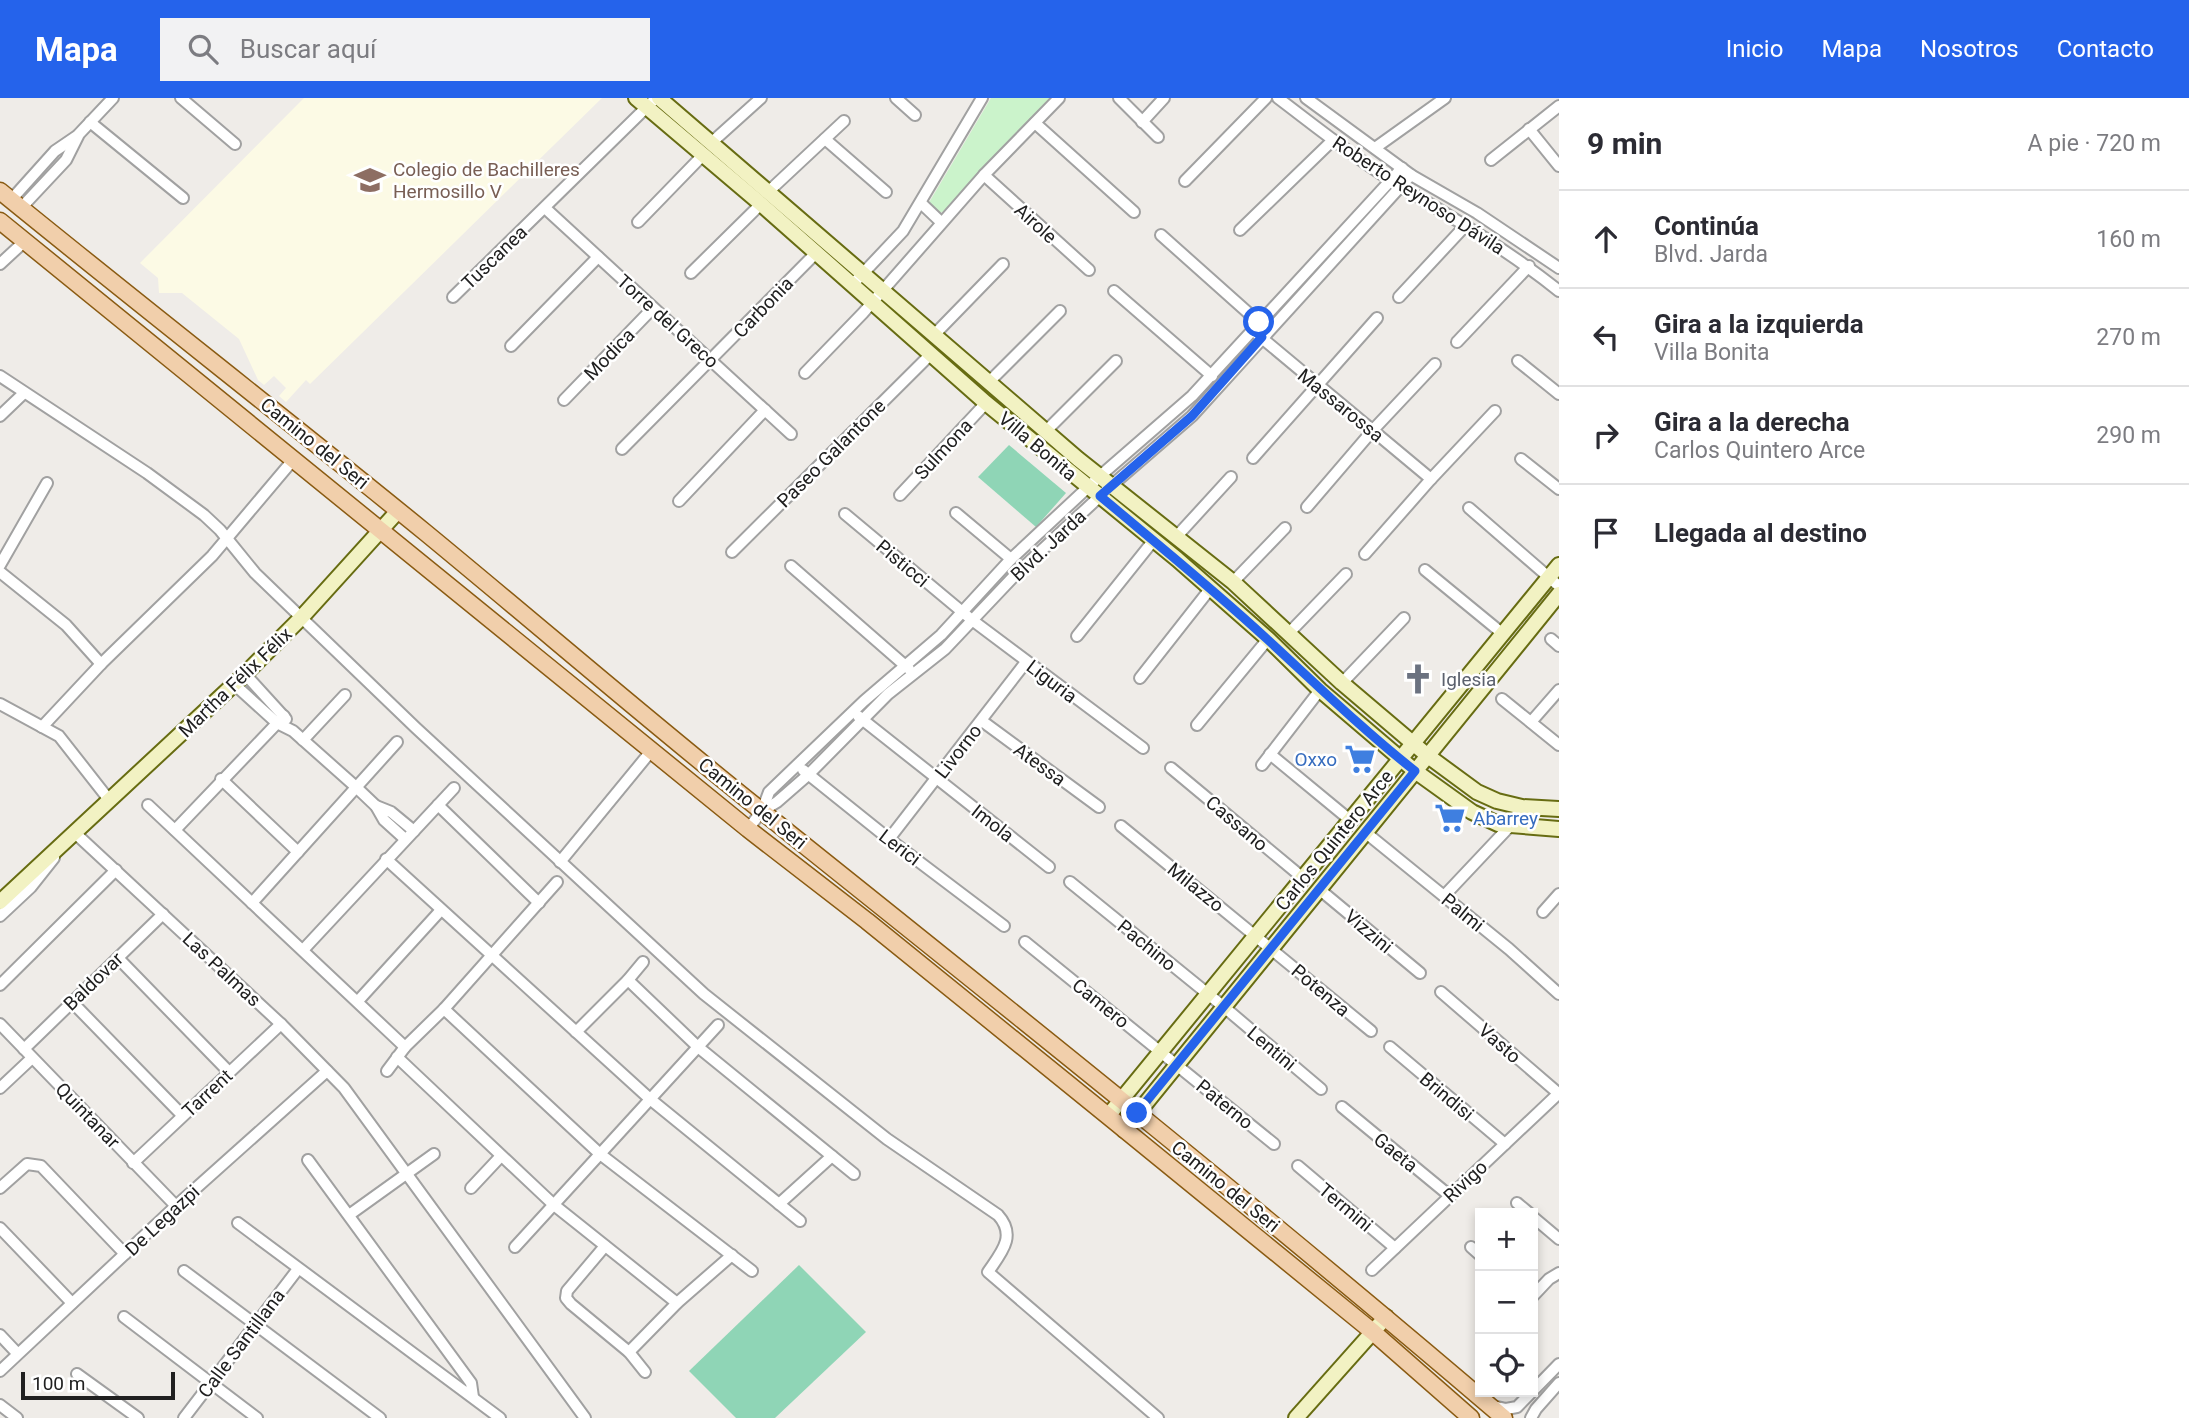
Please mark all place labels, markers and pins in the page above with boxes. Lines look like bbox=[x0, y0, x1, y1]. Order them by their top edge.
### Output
place label: Colegio de Bachilleres Hermosillo V bbox=[393, 158, 580, 203]
school or university icon: Colegio de Bachilleres Hermosillo V bbox=[353, 163, 387, 197]
church icon: Iglesia bbox=[1401, 662, 1435, 696]
place label: Iglesia bbox=[1441, 668, 1496, 691]
supermarket icon: Oxxo bbox=[1343, 742, 1377, 776]
place label: Oxxo bbox=[1294, 748, 1337, 771]
supermarket icon: Abarrey bbox=[1433, 801, 1467, 835]
place label: Abarrey bbox=[1473, 807, 1538, 830]

